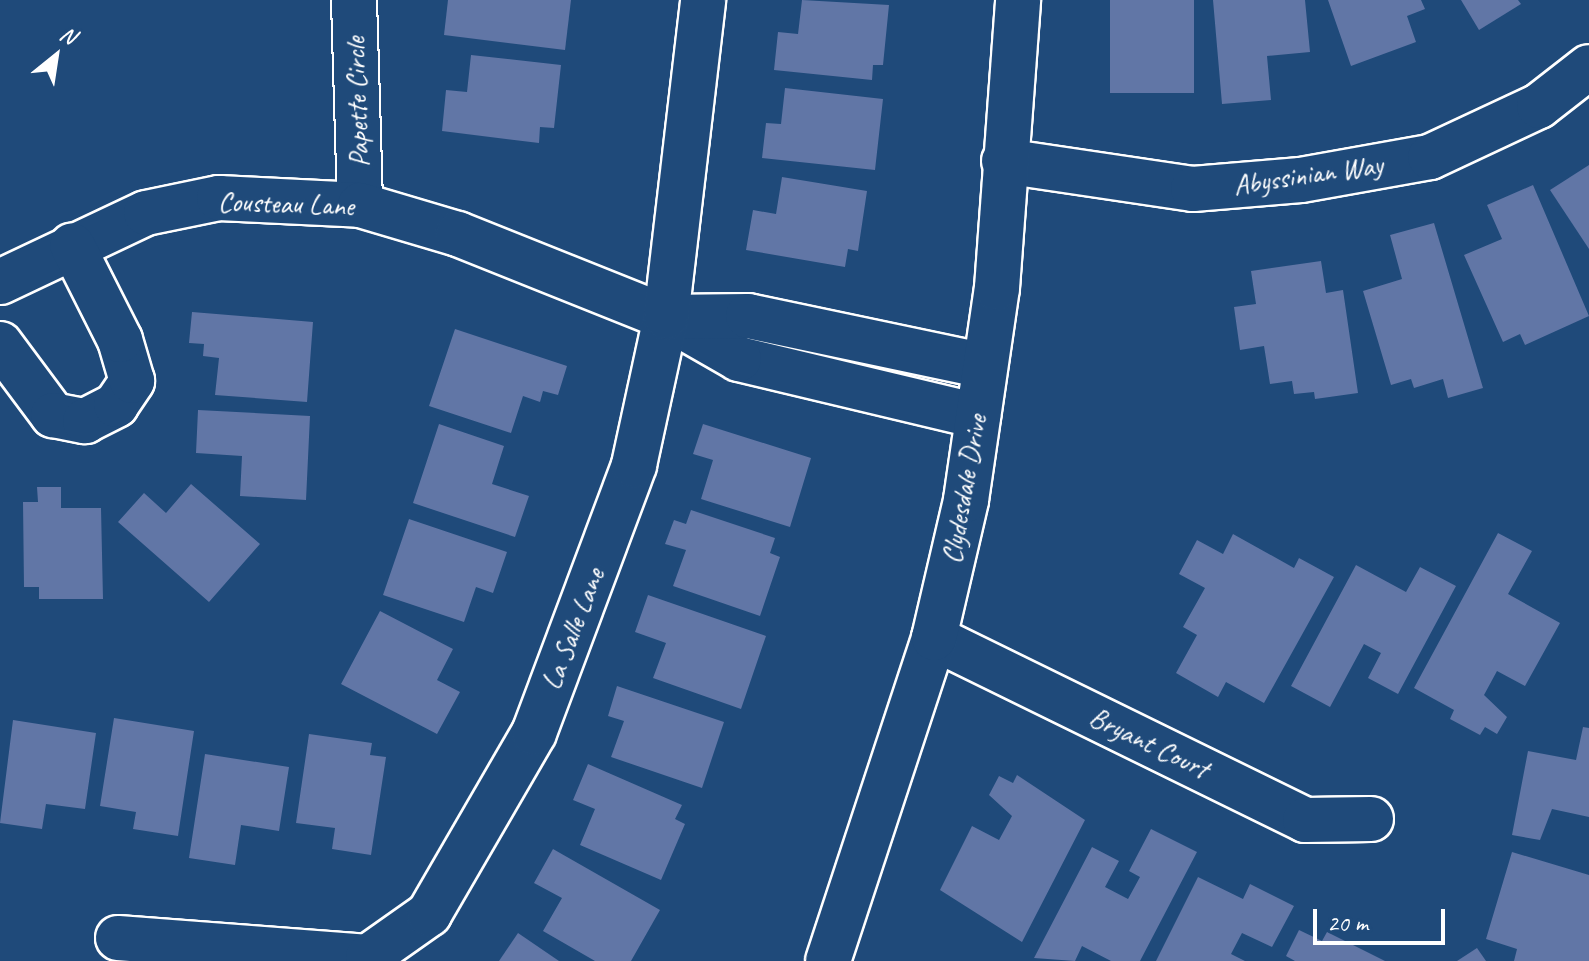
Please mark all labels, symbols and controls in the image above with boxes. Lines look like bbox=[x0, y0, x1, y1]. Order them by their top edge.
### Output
north arrow bbox=[16, 16, 96, 96]
text: N bbox=[55, 20, 81, 51]
street label: Papette Circle bbox=[338, 36, 376, 168]
street label: Abyssinian Way bbox=[1231, 148, 1385, 202]
street label: Cousteau Lane bbox=[217, 185, 355, 223]
street label: Clydesdale Drive bbox=[934, 412, 994, 566]
street label: La Salle Lane bbox=[534, 563, 612, 695]
street label: Bryant Court bbox=[1084, 700, 1214, 786]
scale bar bbox=[1317, 893, 1449, 943]
text: 20 m bbox=[1327, 908, 1368, 938]

